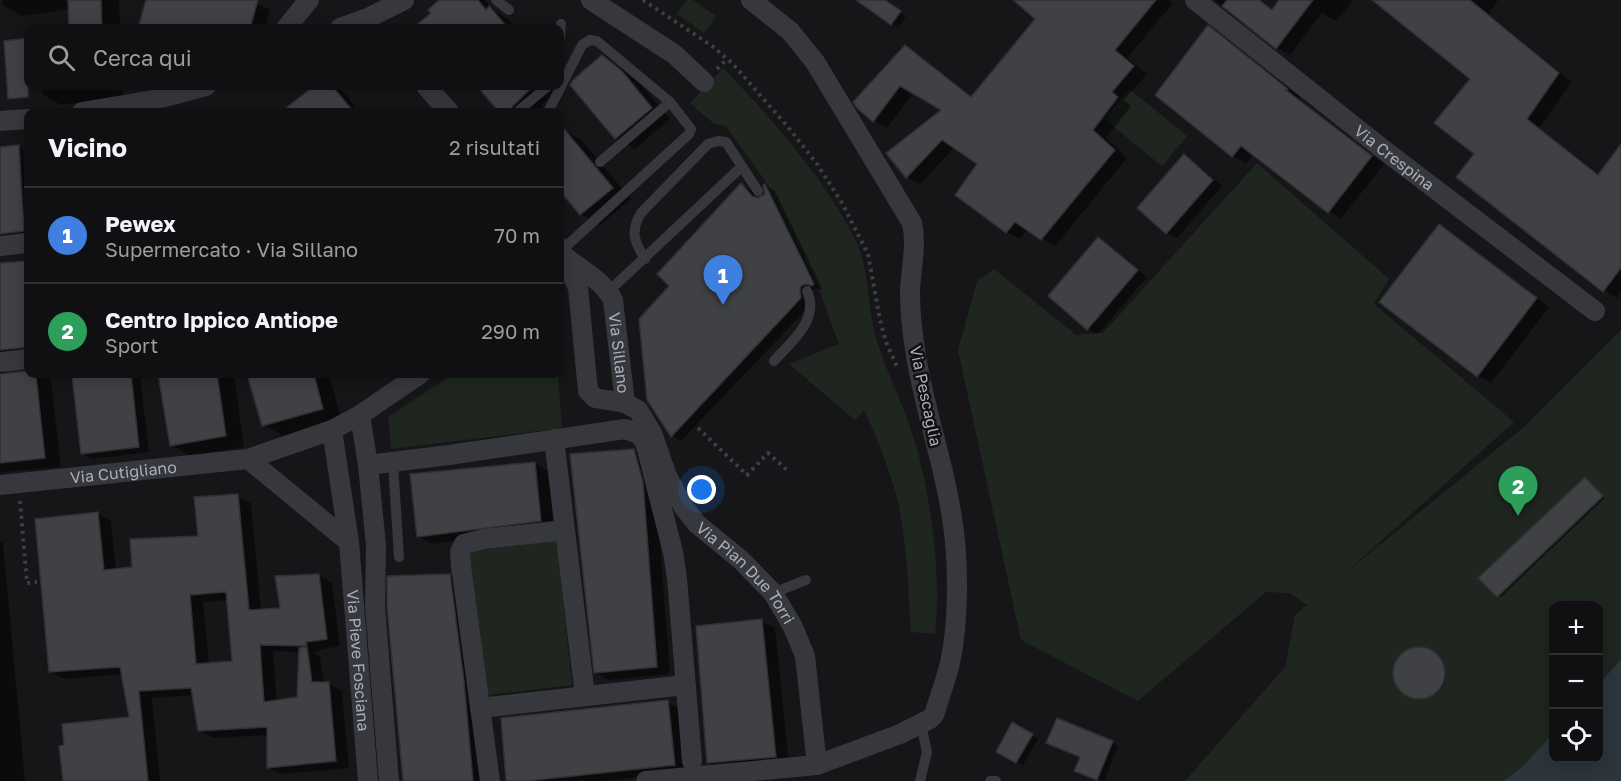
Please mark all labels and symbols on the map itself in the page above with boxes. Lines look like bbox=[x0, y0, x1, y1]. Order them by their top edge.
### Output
street label: Via Crespina bbox=[1350, 120, 1438, 195]
pin: 1 bbox=[704, 256, 742, 305]
street label: Via Sillano bbox=[604, 311, 634, 394]
street label: Via Pescaglia bbox=[906, 344, 946, 448]
street label: Via Cutigliano bbox=[69, 457, 178, 488]
pin: 2 bbox=[1498, 466, 1538, 516]
your location bbox=[687, 475, 716, 504]
street label: Via Pian Due Torri bbox=[692, 518, 799, 627]
street label: Via Pieve Fosciana bbox=[343, 589, 374, 732]

